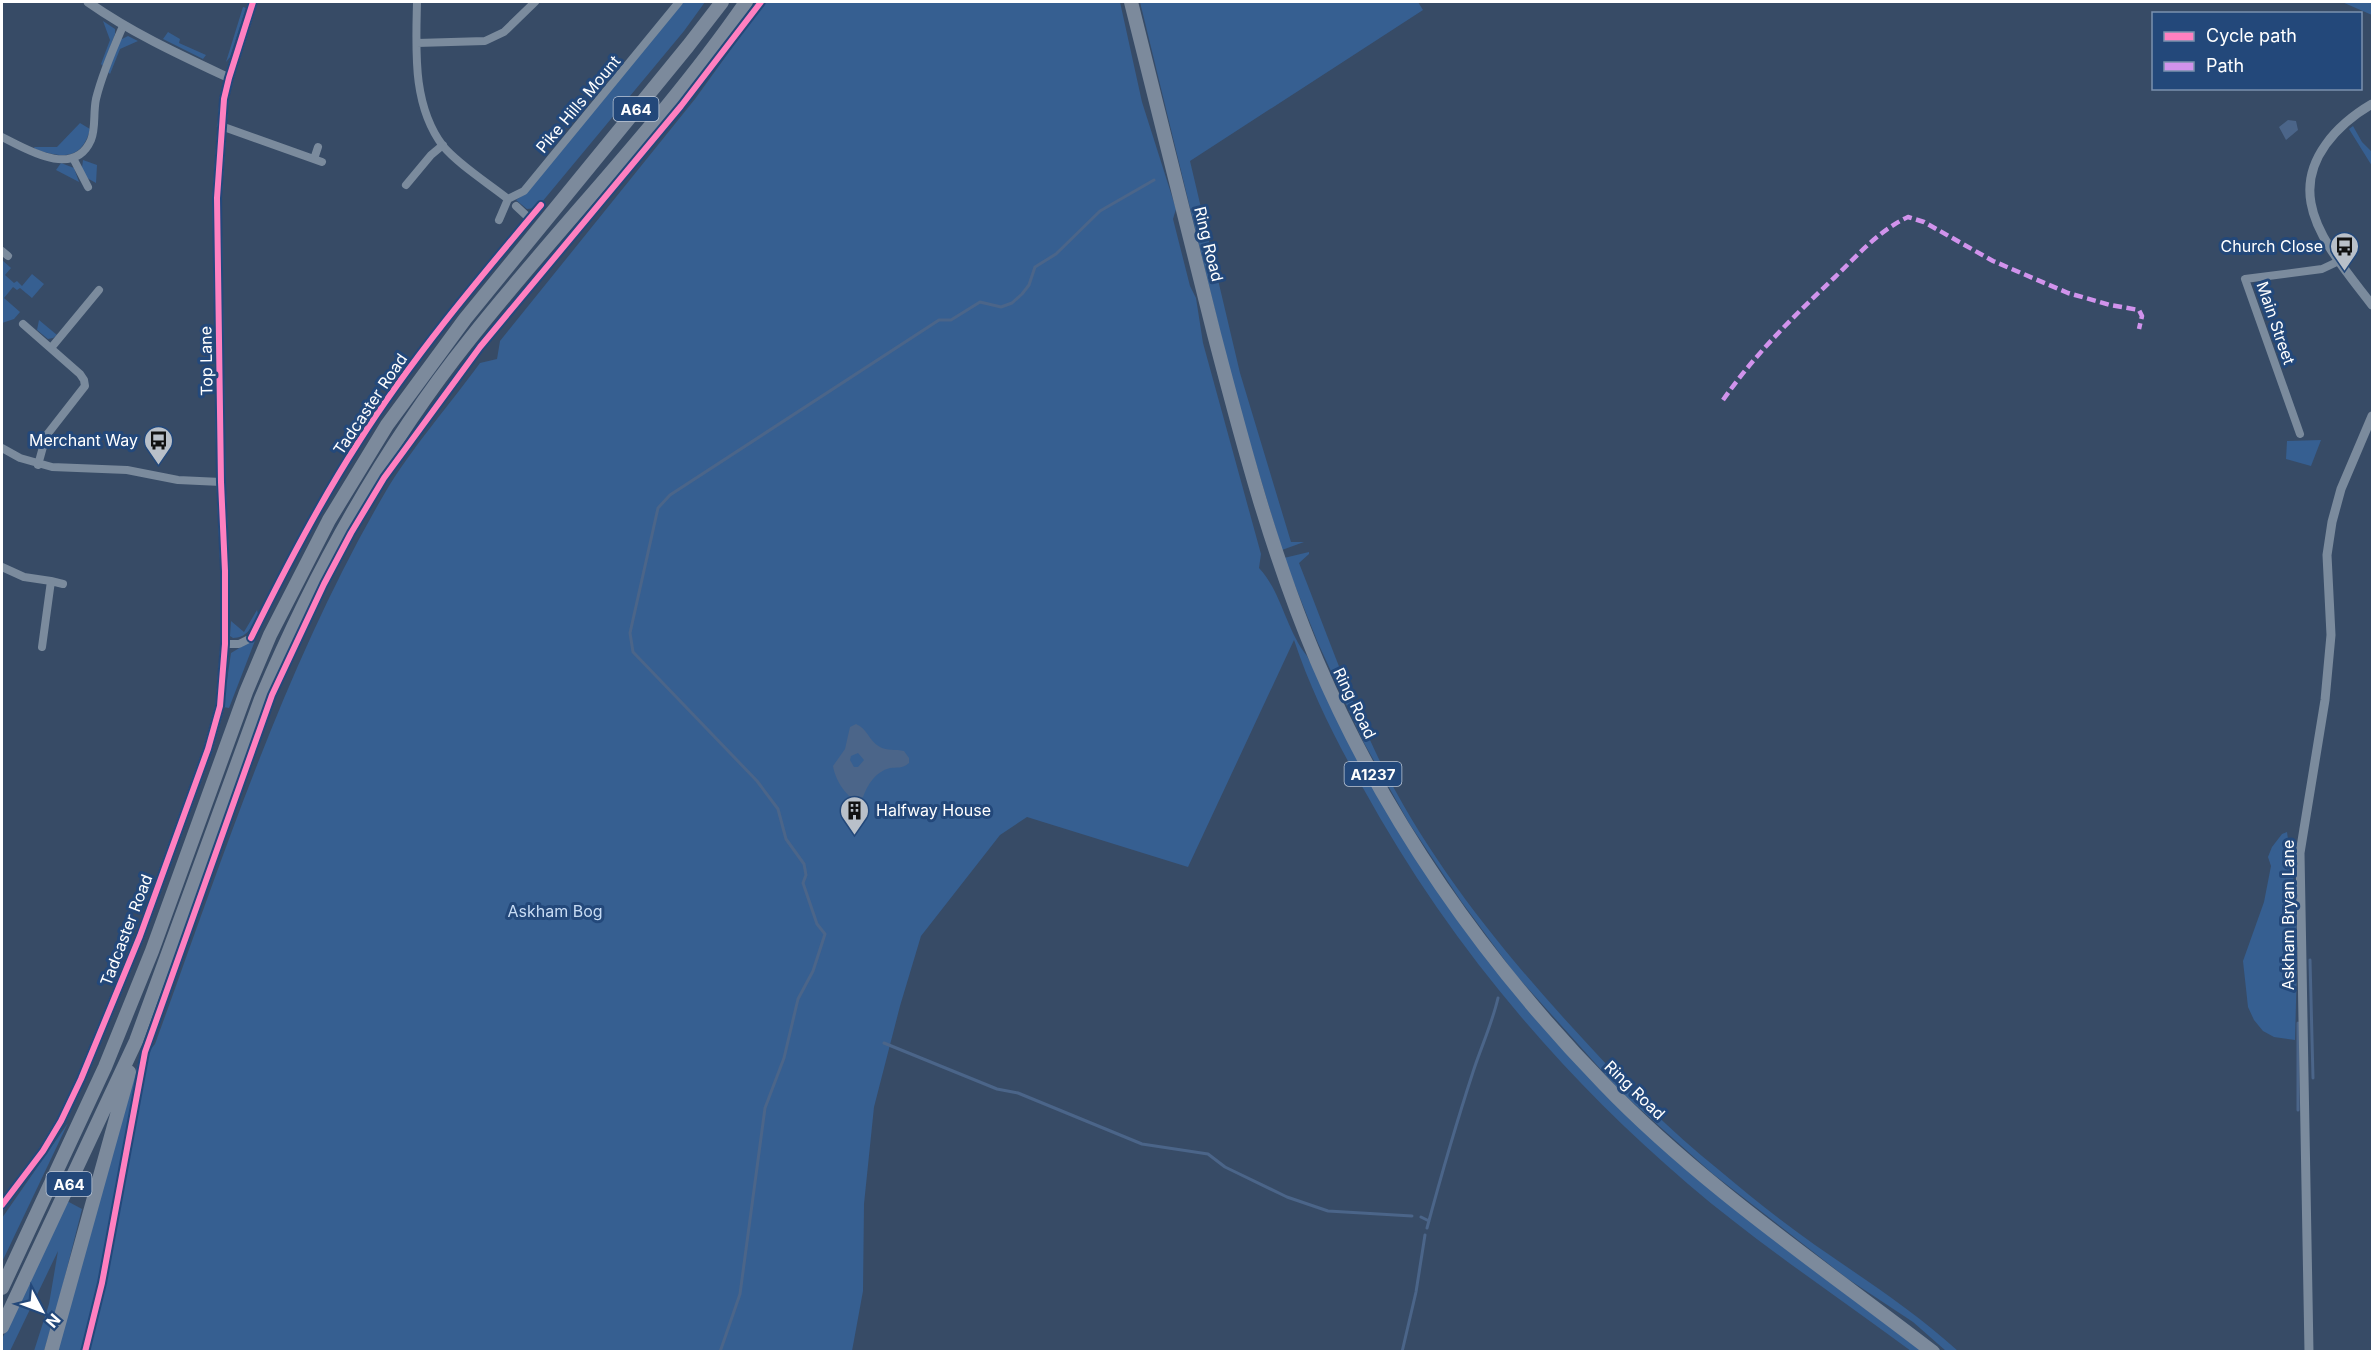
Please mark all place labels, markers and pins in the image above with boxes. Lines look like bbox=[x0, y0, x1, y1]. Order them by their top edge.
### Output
bus stop icon: Church Close bbox=[2328, 230, 2360, 272]
place label: Church Close bbox=[2221, 236, 2323, 256]
bus stop icon: Merchant Way bbox=[143, 424, 175, 466]
place label: Merchant Way bbox=[29, 430, 138, 450]
building icon: Halfway House bbox=[839, 794, 871, 836]
place label: Halfway House bbox=[876, 800, 991, 820]

